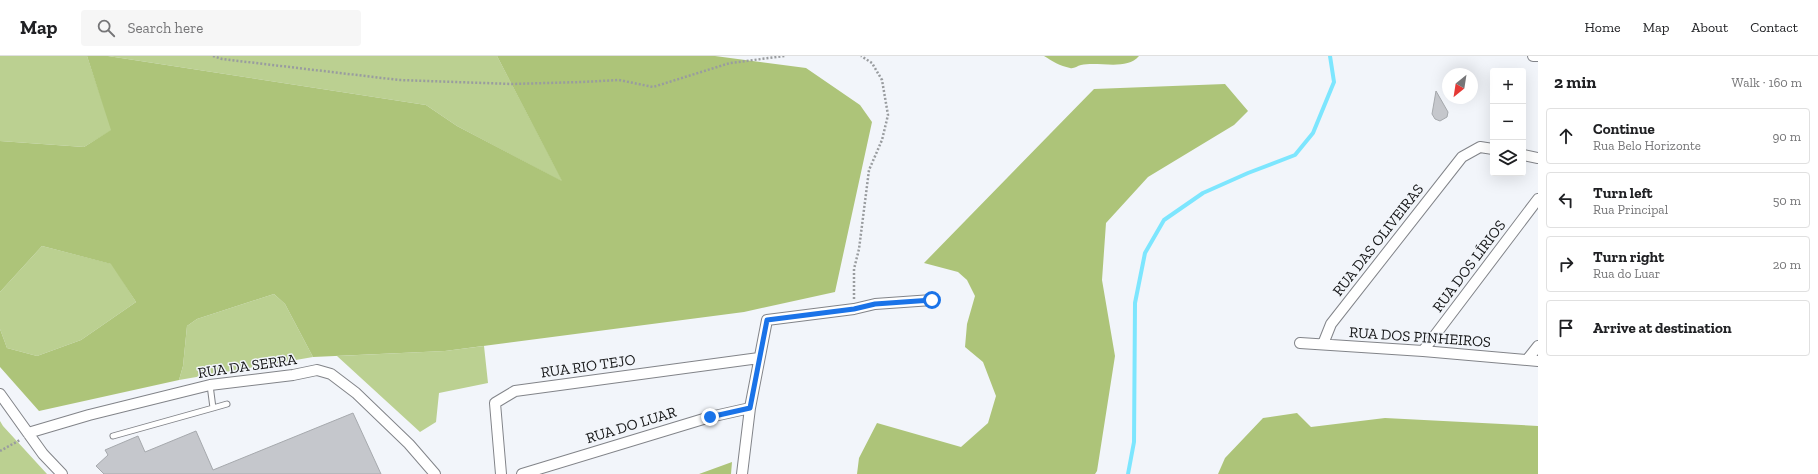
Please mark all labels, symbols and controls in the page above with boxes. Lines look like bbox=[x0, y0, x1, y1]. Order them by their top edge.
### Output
search box bbox=[81, 10, 361, 46]
text: Map bbox=[20, 16, 57, 39]
icon: search bbox=[95, 17, 117, 39]
text: Search here bbox=[127, 19, 203, 37]
text: Home bbox=[1585, 19, 1621, 36]
text: Map bbox=[1643, 19, 1669, 36]
text: About bbox=[1691, 19, 1728, 36]
text: Contact bbox=[1750, 19, 1798, 36]
north arrow bbox=[1442, 68, 1478, 104]
map controls bbox=[1490, 68, 1526, 176]
button: + bbox=[1490, 68, 1526, 104]
text: 2 min bbox=[1554, 72, 1596, 92]
text: Walk · 160 m bbox=[1732, 75, 1802, 90]
button: − bbox=[1490, 104, 1526, 140]
text: Continue bbox=[1593, 120, 1655, 138]
icon: ahead bbox=[1555, 125, 1577, 147]
text: 90 m bbox=[1772, 129, 1801, 144]
text: Rua Belo Horizonte bbox=[1593, 138, 1701, 153]
button: layers bbox=[1490, 140, 1526, 176]
street label: RUA DAS OLIVEIRAS bbox=[1329, 180, 1427, 300]
text: Turn left bbox=[1593, 184, 1653, 202]
icon: left bbox=[1555, 189, 1577, 211]
text: 50 m bbox=[1773, 193, 1801, 208]
text: Rua Principal bbox=[1593, 202, 1668, 217]
street label: RUA DOS LÍRIOS bbox=[1429, 216, 1509, 316]
text: Turn right bbox=[1593, 248, 1664, 266]
icon: right bbox=[1555, 253, 1577, 275]
text: 20 m bbox=[1773, 257, 1801, 272]
text: Rua do Luar bbox=[1593, 266, 1660, 281]
route start bbox=[923, 291, 941, 309]
icon: arrive bbox=[1555, 317, 1577, 339]
text: Arrive at destination bbox=[1593, 319, 1732, 337]
street label: RUA DOS PINHEIROS bbox=[1348, 323, 1492, 351]
street label: RUA DA SERRA bbox=[196, 350, 298, 382]
street label: RUA RIO TEJO bbox=[539, 350, 637, 382]
street label: RUA DO LUAR bbox=[584, 402, 679, 447]
route end bbox=[701, 408, 719, 426]

